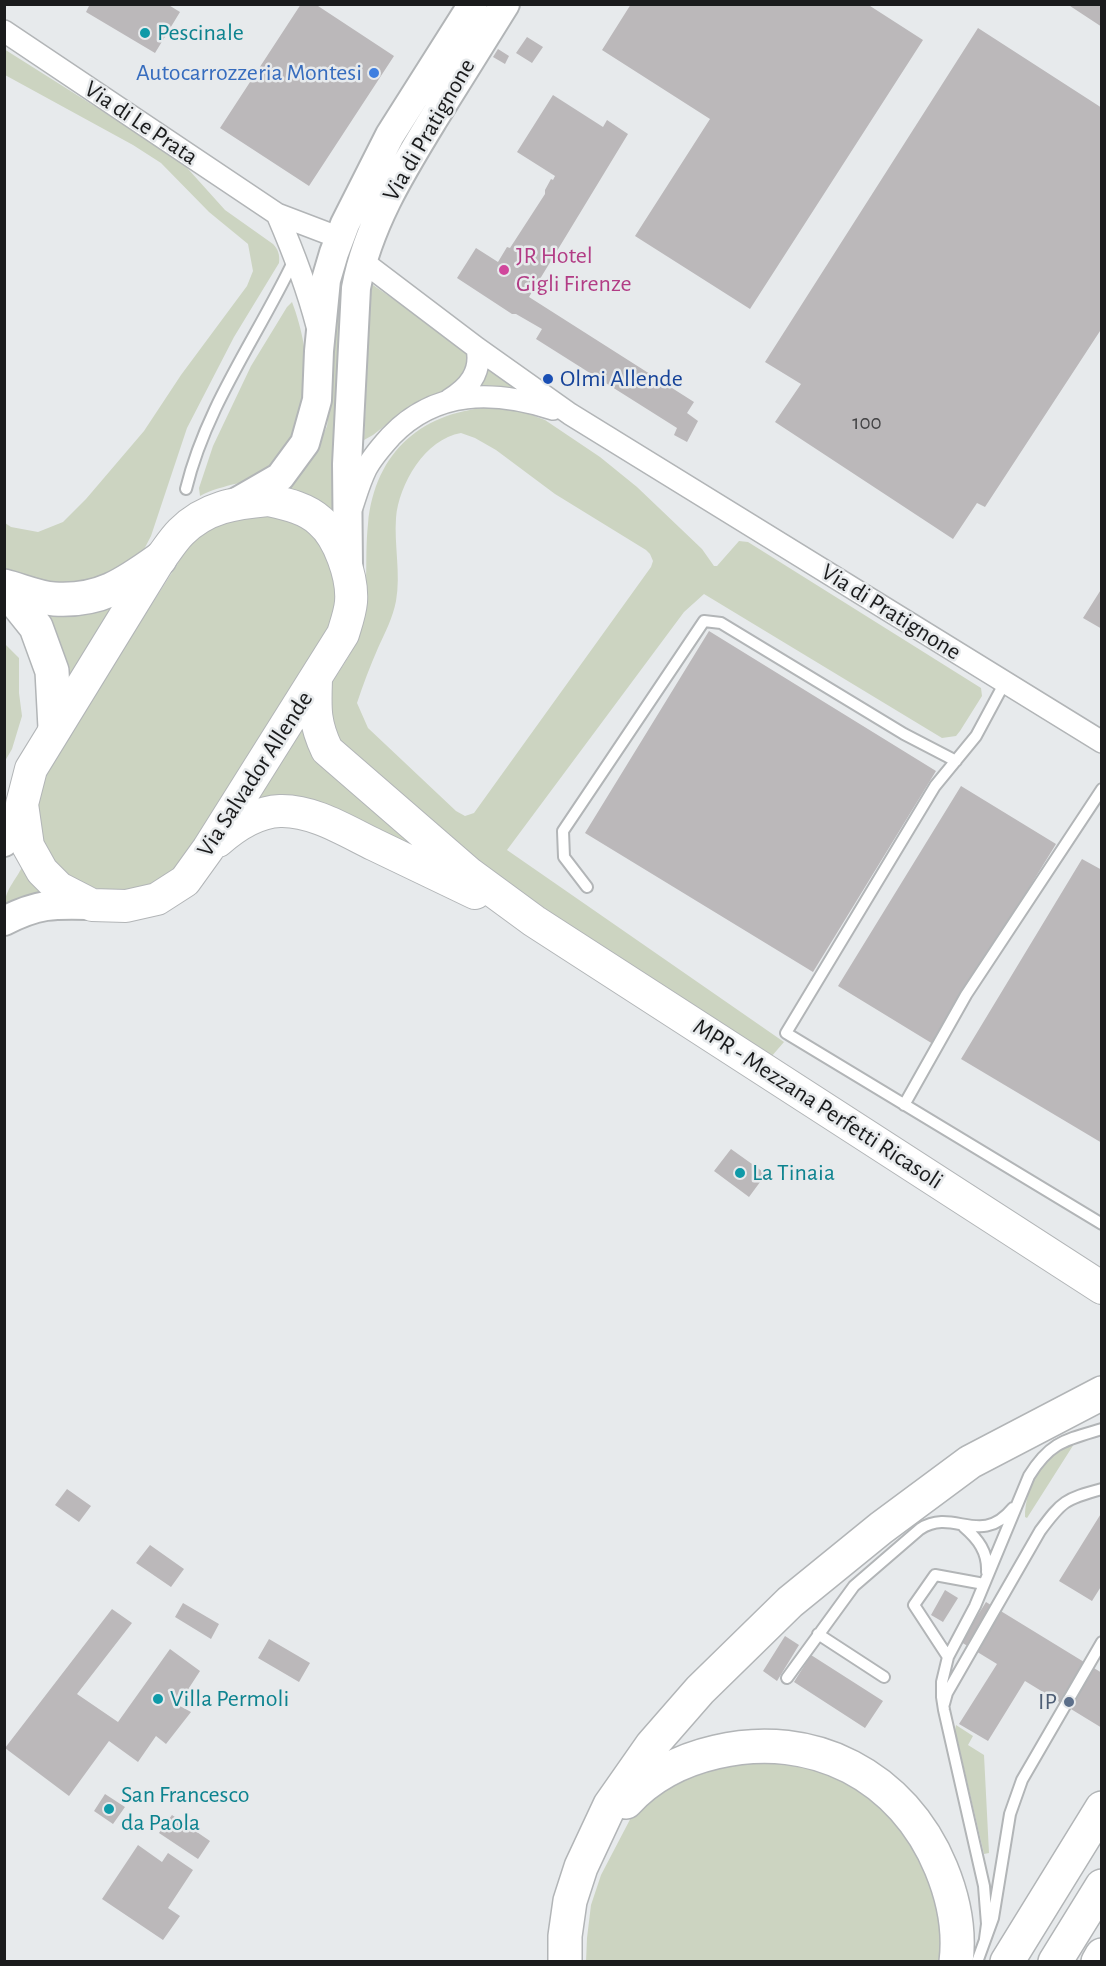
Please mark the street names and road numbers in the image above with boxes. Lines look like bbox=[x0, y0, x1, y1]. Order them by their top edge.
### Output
street label: Via di Pratignone bbox=[377, 54, 481, 206]
street label: Via di Le Prata bbox=[79, 75, 203, 171]
street label: Via di Pratignone bbox=[816, 557, 966, 667]
street label: Via Salvador Allende bbox=[191, 686, 319, 862]
street label: MPR - Mezzana Perfetti Ricasoli bbox=[688, 1012, 948, 1196]

